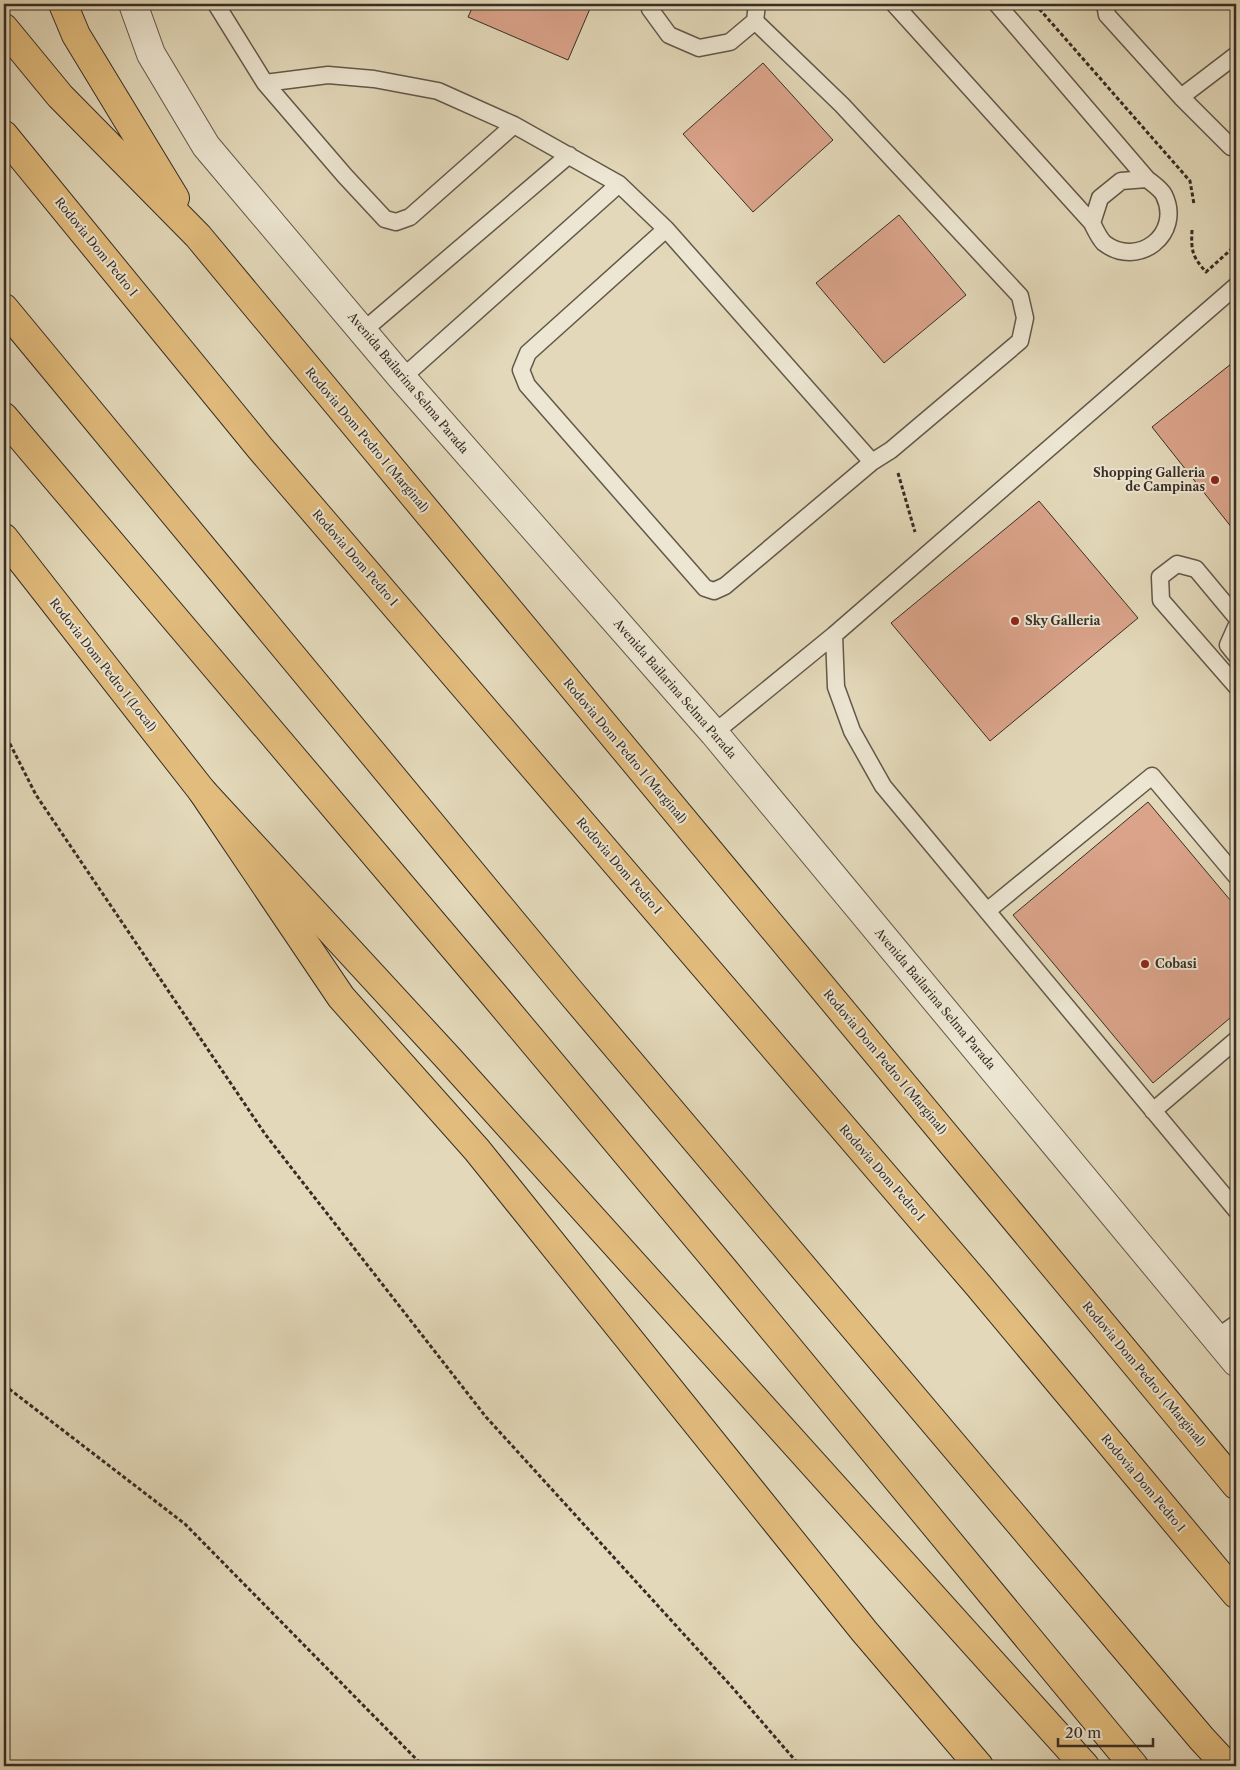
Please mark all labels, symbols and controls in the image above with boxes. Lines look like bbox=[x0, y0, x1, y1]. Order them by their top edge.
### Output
street label: Rodovia Dom Pedro I bbox=[52, 194, 141, 299]
street label: Avenida Bailarina Selma Parada bbox=[344, 308, 472, 457]
street label: Rodovia Dom Pedro I (Marginal) bbox=[302, 364, 433, 515]
place label: Shopping Galleria de Campinas bbox=[1093, 465, 1206, 494]
marker: Shopping Galleria de Campinas bbox=[1209, 474, 1221, 486]
street label: Rodovia Dom Pedro I bbox=[309, 506, 401, 609]
street label: Rodovia Dom Pedro I (Local) bbox=[47, 595, 160, 735]
place label: Sky Galleria bbox=[1025, 613, 1101, 628]
street label: Avenida Bailarina Selma Parada bbox=[610, 615, 740, 762]
marker: Sky Galleria bbox=[1009, 615, 1021, 627]
street label: Rodovia Dom Pedro I (Marginal) bbox=[560, 675, 691, 826]
street label: Rodovia Dom Pedro I bbox=[573, 814, 665, 917]
street label: Avenida Bailarina Selma Parada bbox=[871, 924, 999, 1073]
place label: Cobasi bbox=[1155, 956, 1198, 971]
marker: Cobasi bbox=[1139, 958, 1151, 970]
street label: Rodovia Dom Pedro I (Marginal) bbox=[820, 986, 951, 1137]
street label: Rodovia Dom Pedro I bbox=[836, 1121, 928, 1224]
street label: Rodovia Dom Pedro I (Marginal) bbox=[1079, 1298, 1210, 1449]
street label: Rodovia Dom Pedro I bbox=[1098, 1431, 1189, 1535]
scale bar bbox=[1058, 1715, 1152, 1747]
text: 20 m bbox=[1065, 1723, 1101, 1742]

